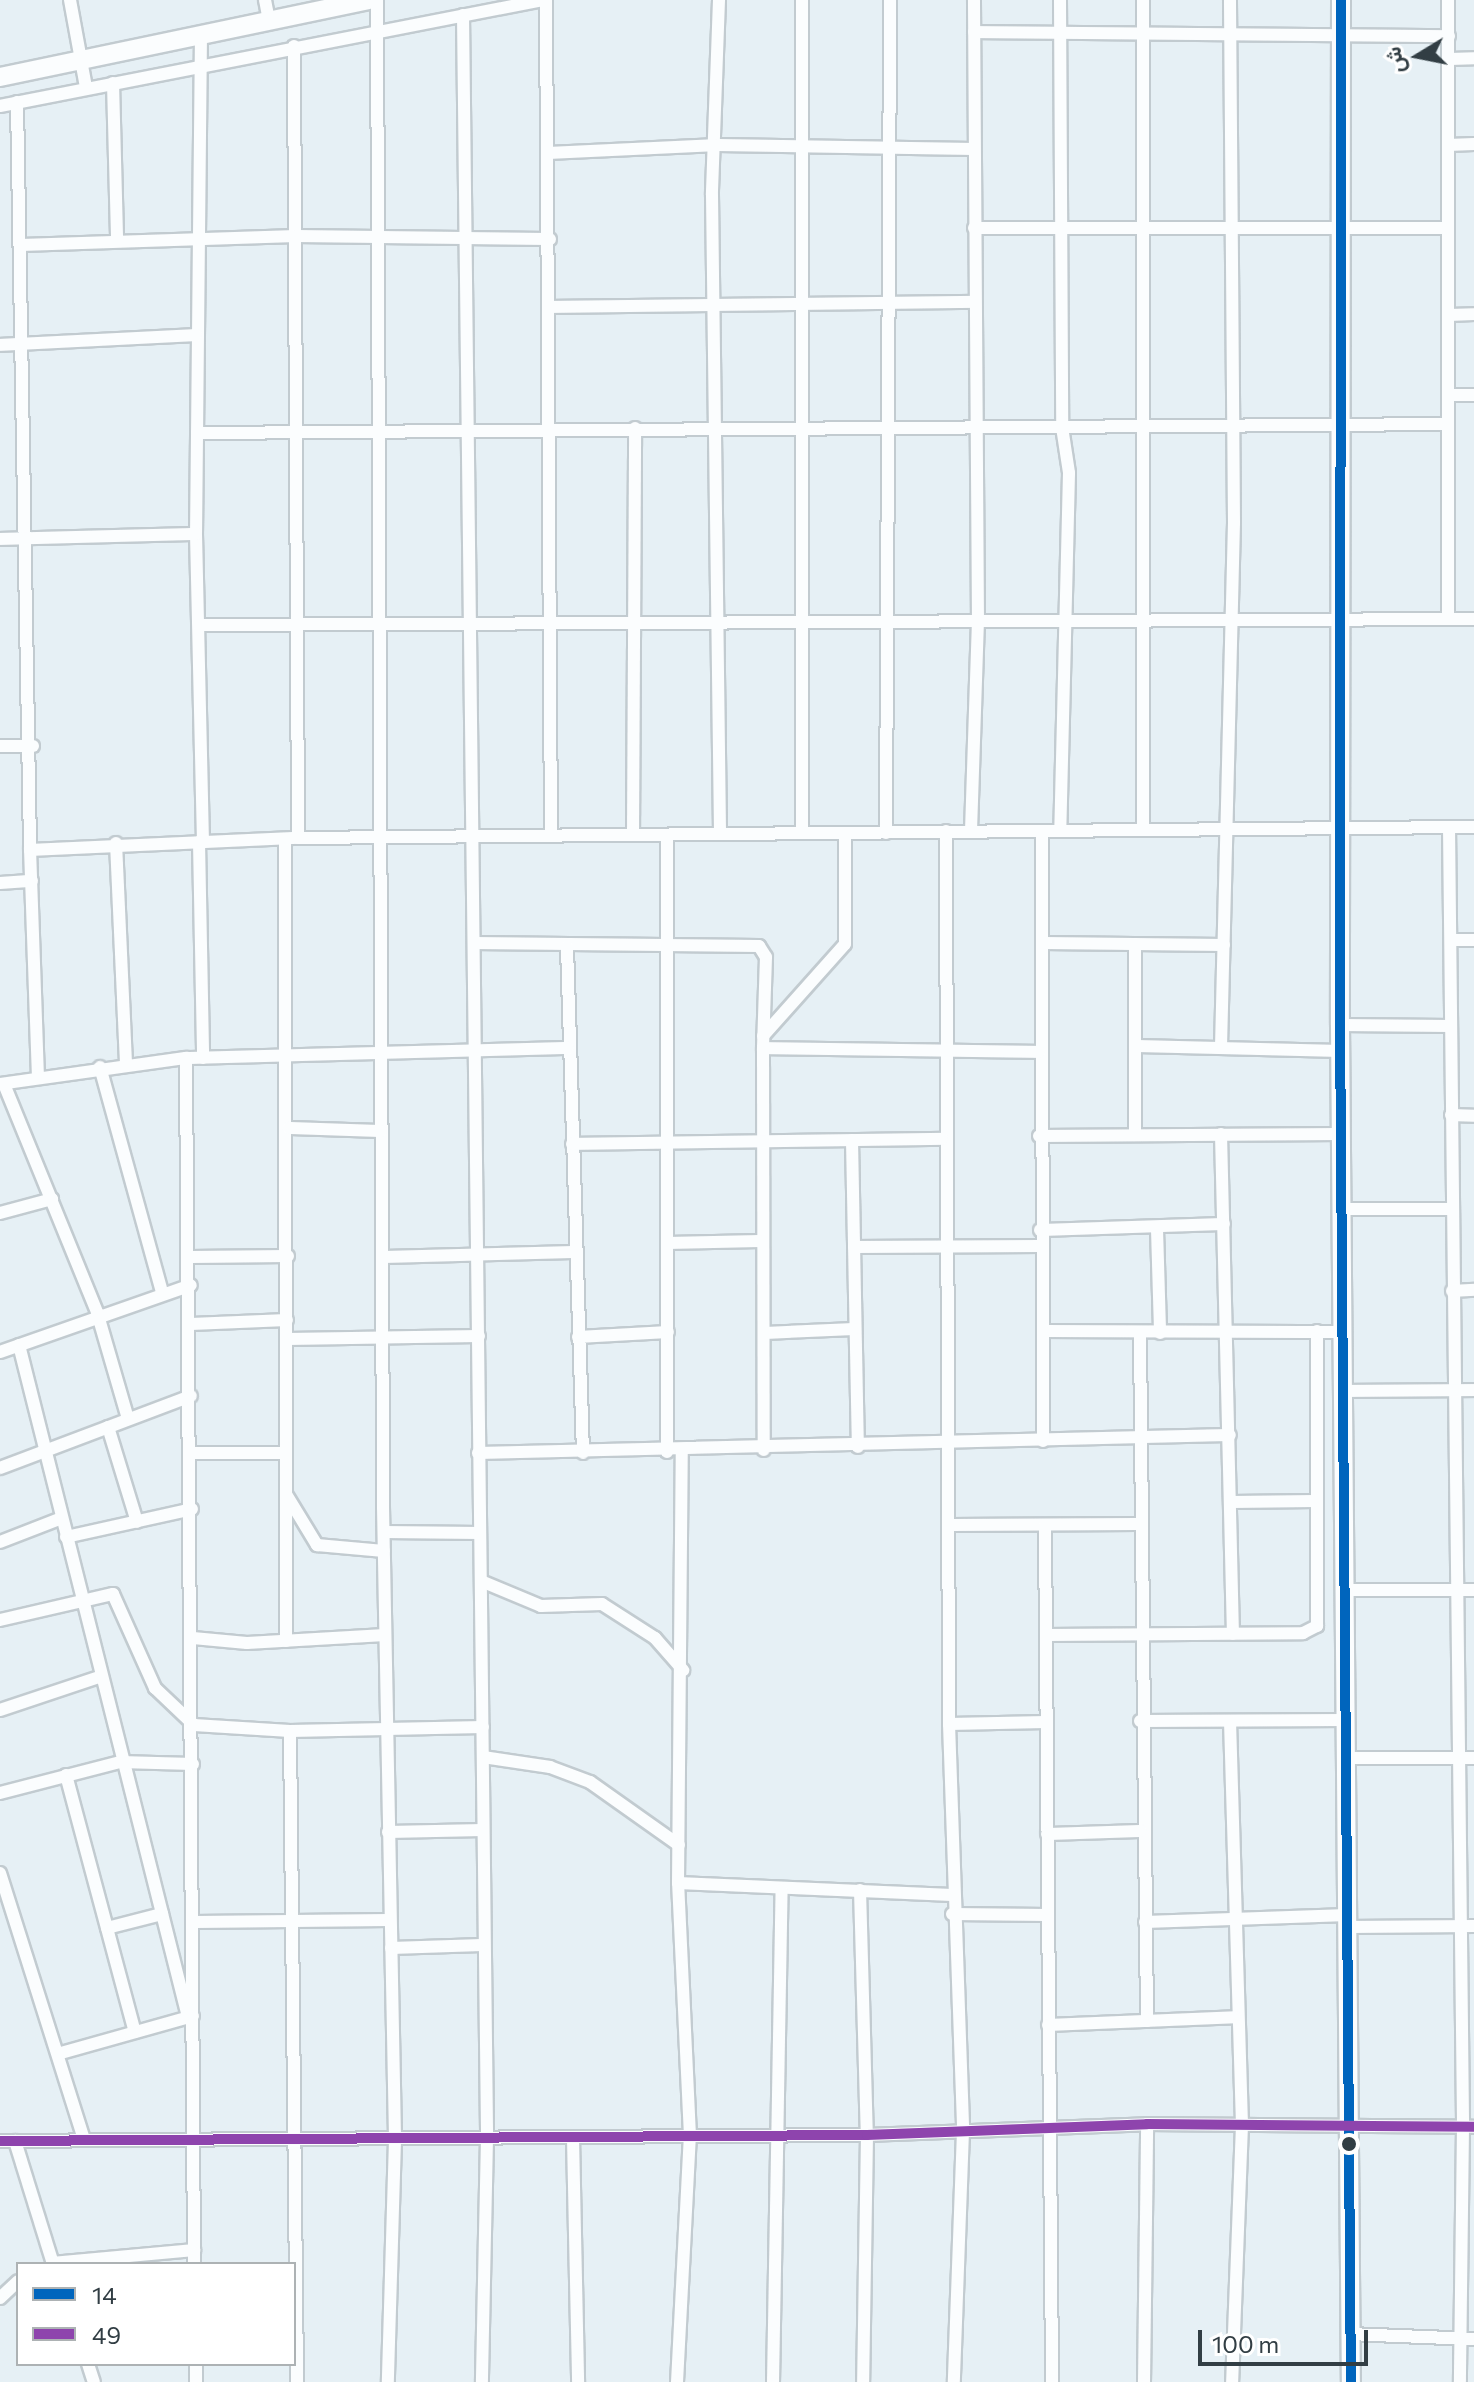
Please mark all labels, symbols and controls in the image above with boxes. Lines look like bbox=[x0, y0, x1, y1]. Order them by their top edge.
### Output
north arrow bbox=[1378, 16, 1458, 96]
text: ش bbox=[1378, 45, 1409, 76]
unlabelled marker bbox=[1341, 2136, 1357, 2152]
legend bbox=[16, 2262, 296, 2366]
text: 14 bbox=[92, 2280, 117, 2309]
scale bar bbox=[1202, 2314, 1372, 2364]
text: 49 bbox=[92, 2320, 121, 2349]
text: 100 m bbox=[1212, 2329, 1279, 2358]

